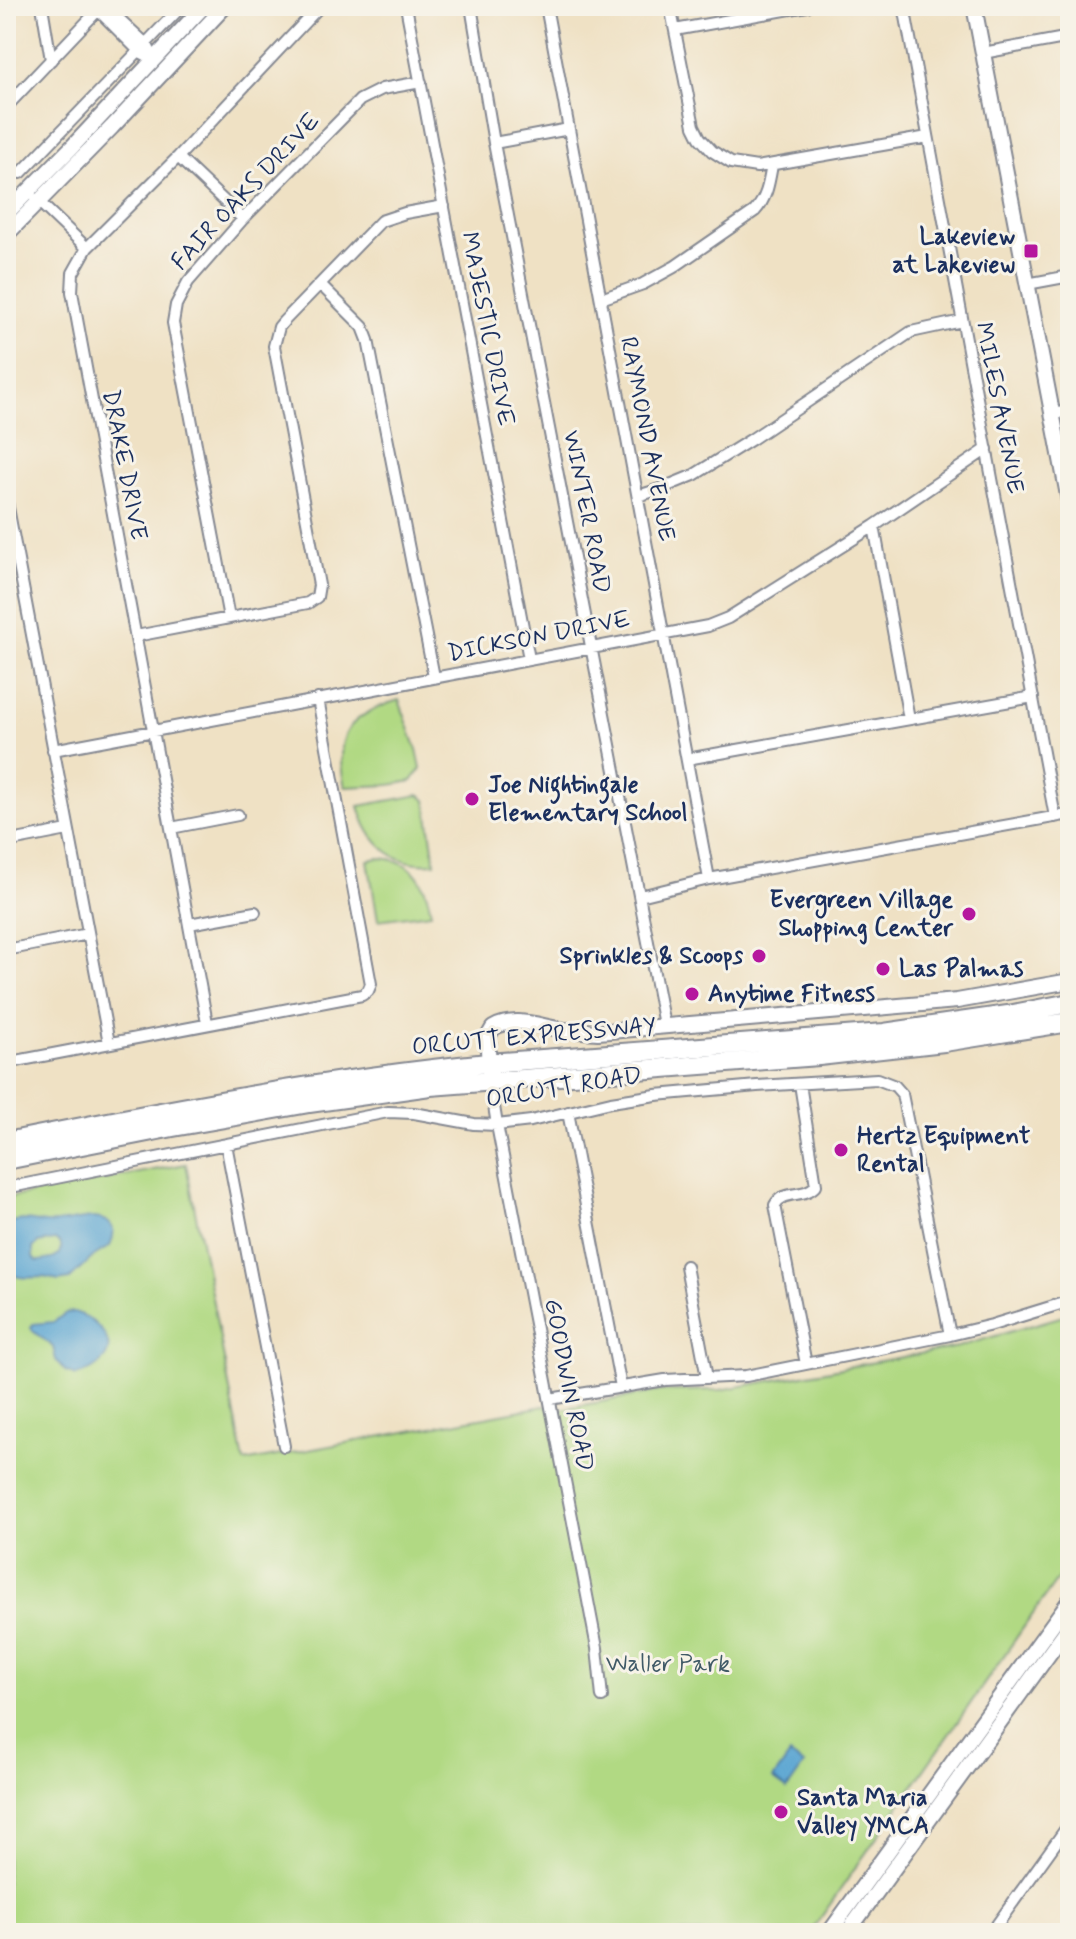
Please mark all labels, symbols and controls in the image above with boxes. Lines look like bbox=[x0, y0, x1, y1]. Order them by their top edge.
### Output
street label: FAIR OAKS DRIVE bbox=[165, 107, 327, 277]
place label: Lakeview at Lakeview bbox=[893, 222, 1015, 281]
street label: MAJESTIC DRIVE bbox=[453, 229, 521, 429]
marker: Lakeview at Lakeview bbox=[1022, 242, 1040, 260]
street label: MILES AVENUE bbox=[967, 320, 1031, 497]
street label: RAYMOND AVENUE bbox=[612, 334, 682, 544]
street label: DRAKE DRIVE bbox=[94, 387, 154, 543]
street label: WINTER ROAD bbox=[555, 428, 617, 596]
street label: DICKSON DRIVE bbox=[445, 604, 633, 670]
place label: Joe Nightingale Elementary School bbox=[488, 770, 688, 829]
marker: Joe Nightingale Elementary School bbox=[463, 790, 481, 808]
place label: Evergreen Village Shopping Center bbox=[770, 885, 954, 945]
marker: Evergreen Village Shopping Center bbox=[960, 905, 978, 923]
place label: Sprinkles & Scoops bbox=[560, 941, 743, 972]
marker: Sprinkles & Scoops bbox=[750, 947, 768, 965]
place label: Las Palmas bbox=[899, 954, 1024, 985]
marker: Las Palmas bbox=[874, 960, 892, 978]
place label: Anytime Fitness bbox=[708, 979, 876, 1010]
marker: Anytime Fitness bbox=[683, 985, 701, 1003]
street label: ORCUTT EXPRESSWAY bbox=[411, 1011, 657, 1063]
street label: ORCUTT ROAD bbox=[484, 1060, 644, 1116]
place label: Hertz Equipment Rental bbox=[857, 1121, 1031, 1180]
marker: Hertz Equipment Rental bbox=[832, 1141, 850, 1159]
street label: GOODWIN ROAD bbox=[536, 1296, 600, 1474]
park label: Waller Park bbox=[606, 1649, 730, 1680]
place label: Santa Maria Valley YMCA bbox=[797, 1783, 929, 1842]
marker: Santa Maria Valley YMCA bbox=[772, 1803, 790, 1821]

